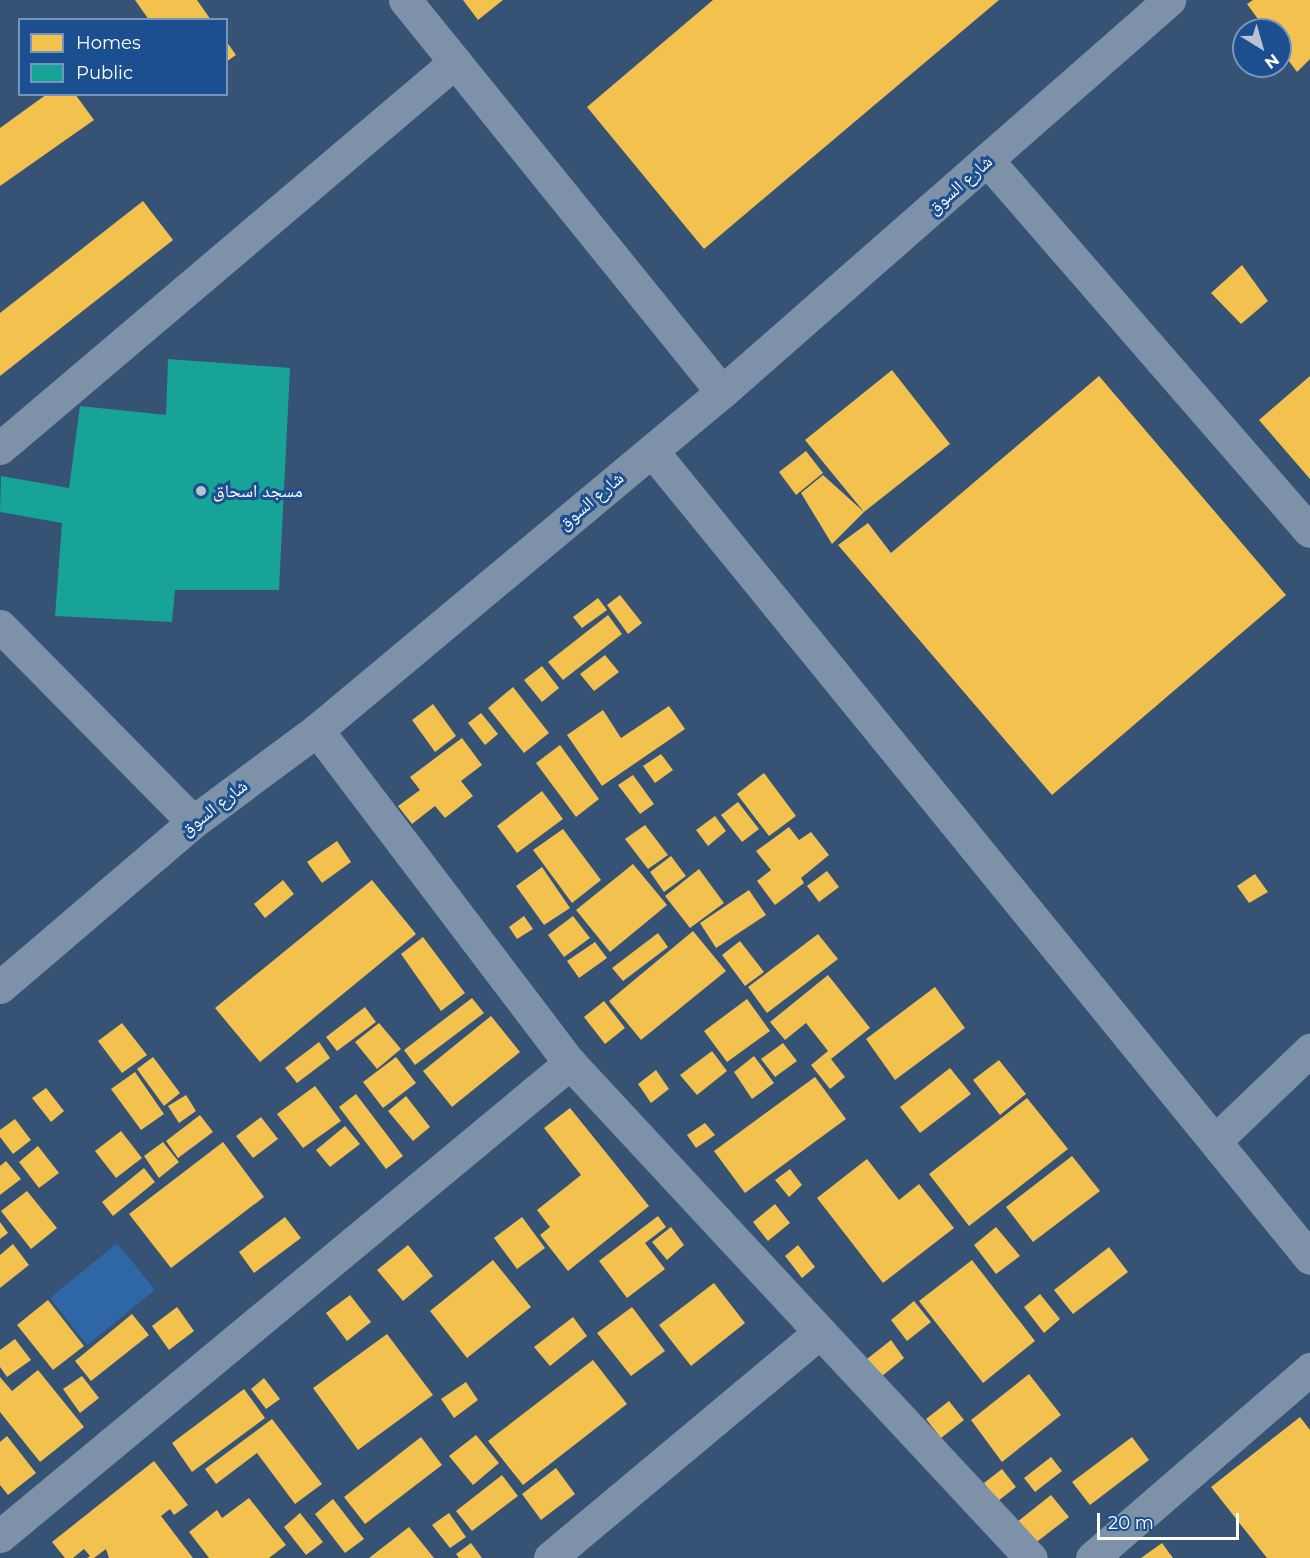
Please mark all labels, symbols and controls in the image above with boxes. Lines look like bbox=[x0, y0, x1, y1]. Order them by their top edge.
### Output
legend bbox=[18, 18, 228, 96]
north arrow bbox=[1232, 18, 1292, 78]
text: Homes bbox=[76, 32, 141, 54]
text: N bbox=[1261, 50, 1283, 73]
text: Public bbox=[76, 62, 133, 84]
street label: شارع السوق bbox=[923, 151, 997, 219]
street label: شارع السوق bbox=[554, 467, 628, 535]
place label: مسجد اسحاق bbox=[213, 480, 303, 502]
marker: مسجد اسحاق bbox=[194, 484, 208, 498]
street label: شارع السوق bbox=[176, 775, 252, 841]
scale bar bbox=[1100, 1501, 1242, 1539]
text: 20 m bbox=[1108, 1512, 1154, 1534]

